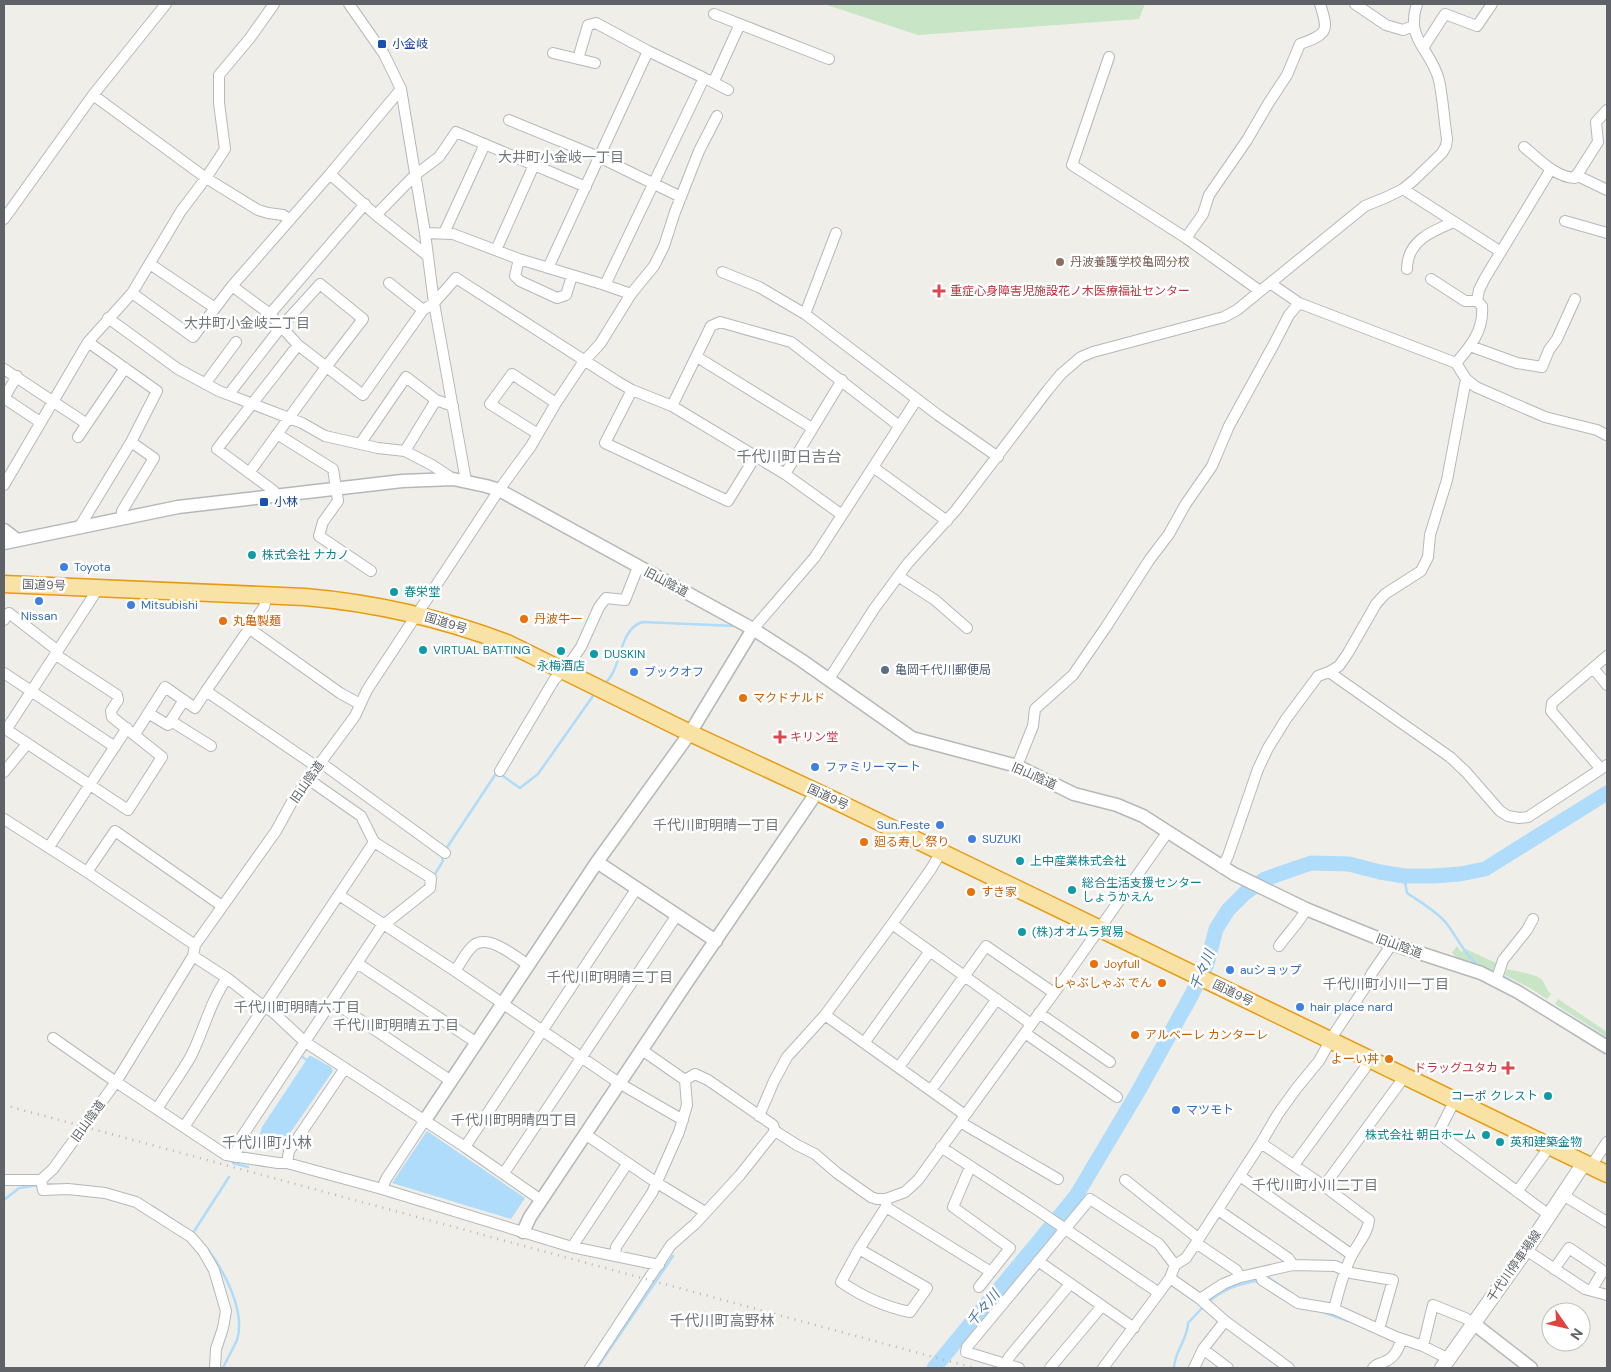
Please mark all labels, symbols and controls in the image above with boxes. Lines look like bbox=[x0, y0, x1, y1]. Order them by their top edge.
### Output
place label: 小金岐 bbox=[392, 36, 428, 52]
marker: 小金岐 bbox=[376, 38, 388, 50]
district label: 大井町小金岐一丁目 bbox=[498, 148, 624, 166]
place label: 丹波養護学校亀岡分校 bbox=[1070, 254, 1190, 270]
marker: 丹波養護学校亀岡分校 bbox=[1054, 256, 1066, 268]
place label: 重症心身障害児施設花ノ木医療福祉センター bbox=[950, 283, 1190, 299]
marker: 重症心身障害児施設花ノ木医療福祉センター bbox=[932, 284, 946, 298]
district label: 大井町小金岐二丁目 bbox=[184, 314, 310, 332]
district label: 千代川町日吉台 bbox=[736, 447, 842, 467]
place label: 小林 bbox=[274, 494, 298, 510]
marker: 小林 bbox=[258, 496, 270, 508]
place label: 株式会社 ナカノ bbox=[262, 547, 349, 563]
marker: 株式会社 ナカノ bbox=[246, 549, 258, 561]
place label: Toyota bbox=[74, 559, 111, 575]
marker: Toyota bbox=[58, 561, 70, 573]
street label: 旧山陰道 bbox=[641, 564, 691, 600]
street label: 国道9号 bbox=[22, 576, 66, 594]
place label: 春栄堂 bbox=[404, 584, 440, 600]
marker: 春栄堂 bbox=[388, 586, 400, 598]
marker: Nissan bbox=[33, 595, 45, 607]
place label: Mitsubishi bbox=[141, 597, 198, 613]
marker: Mitsubishi bbox=[125, 599, 137, 611]
place label: Nissan bbox=[21, 608, 57, 624]
street label: 国道9号 bbox=[423, 609, 469, 637]
place label: 丹波牛一 bbox=[534, 611, 582, 627]
place label: 丸亀製麺 bbox=[233, 613, 281, 629]
marker: 丹波牛一 bbox=[518, 613, 530, 625]
marker: 丸亀製麺 bbox=[217, 615, 229, 627]
place label: VIRTUAL BATTING bbox=[433, 642, 530, 658]
marker: VIRTUAL BATTING bbox=[417, 644, 429, 656]
marker: 永梅酒店 bbox=[555, 645, 567, 657]
place label: DUSKIN bbox=[604, 646, 645, 662]
marker: DUSKIN bbox=[588, 648, 600, 660]
place label: 永梅酒店 bbox=[537, 658, 585, 674]
place label: 亀岡千代川郵便局 bbox=[895, 662, 991, 678]
place label: ブックオフ bbox=[644, 664, 704, 680]
marker: 亀岡千代川郵便局 bbox=[879, 664, 891, 676]
marker: ブックオフ bbox=[628, 666, 640, 678]
place label: マクドナルド bbox=[753, 690, 825, 706]
marker: マクドナルド bbox=[737, 692, 749, 704]
place label: キリン堂 bbox=[790, 729, 838, 745]
marker: キリン堂 bbox=[774, 731, 786, 743]
street label: 旧山陰道 bbox=[287, 758, 327, 806]
place label: ファミリーマート bbox=[825, 759, 921, 775]
street label: 旧山陰道 bbox=[1009, 759, 1059, 793]
marker: ファミリーマート bbox=[809, 761, 821, 773]
street label: 国道9号 bbox=[805, 781, 851, 813]
district label: 千代川町明晴一丁目 bbox=[653, 816, 779, 834]
place label: Sun.Feste bbox=[877, 817, 930, 833]
marker: Sun.Feste bbox=[934, 819, 946, 831]
place label: SUZUKI bbox=[982, 831, 1021, 847]
marker: SUZUKI bbox=[966, 833, 978, 845]
place label: 廻る寿し 祭り bbox=[874, 834, 949, 850]
marker: 廻る寿し 祭り bbox=[858, 836, 870, 848]
place label: 上中産業株式会社 bbox=[1030, 853, 1126, 869]
marker: 上中産業株式会社 bbox=[1014, 855, 1026, 867]
place label: 総合生活支援センター しょうかえん bbox=[1082, 875, 1202, 905]
place label: すき家 bbox=[981, 884, 1017, 900]
marker: 総合生活支援センター しょうかえん bbox=[1066, 884, 1078, 896]
marker: すき家 bbox=[965, 886, 977, 898]
place label: (株)オオムラ貿易 bbox=[1032, 924, 1124, 940]
marker: (株)オオムラ貿易 bbox=[1016, 926, 1028, 938]
street label: 旧山陰道 bbox=[1374, 930, 1424, 962]
water label: 千々川 bbox=[1186, 945, 1219, 993]
place label: Joyfull bbox=[1104, 956, 1140, 972]
marker: Joyfull bbox=[1088, 958, 1100, 970]
place label: auショップ bbox=[1240, 962, 1301, 978]
marker: auショップ bbox=[1224, 964, 1236, 976]
district label: 千代川町明晴三丁目 bbox=[547, 968, 673, 986]
place label: しゃぶしゃぶ でん bbox=[1053, 975, 1152, 991]
district label: 千代川町小川一丁目 bbox=[1323, 975, 1449, 993]
street label: 国道9号 bbox=[1210, 976, 1256, 1010]
marker: しゃぶしゃぶ でん bbox=[1156, 977, 1168, 989]
district label: 千代川町明晴六丁目 bbox=[234, 998, 360, 1016]
place label: hair place nard bbox=[1310, 999, 1393, 1015]
marker: hair place nard bbox=[1294, 1001, 1306, 1013]
district label: 千代川町明晴五丁目 bbox=[333, 1016, 459, 1034]
place label: アルベーレ カンターレ bbox=[1145, 1027, 1268, 1043]
marker: アルベーレ カンターレ bbox=[1129, 1029, 1141, 1041]
place label: よーい丼 bbox=[1331, 1051, 1379, 1067]
marker: よーい丼 bbox=[1383, 1053, 1395, 1065]
place label: ドラッグユタカ bbox=[1414, 1060, 1498, 1076]
marker: ドラッグユタカ bbox=[1502, 1062, 1514, 1074]
place label: コーポ クレスト bbox=[1451, 1088, 1538, 1104]
marker: コーポ クレスト bbox=[1542, 1090, 1554, 1102]
street label: 旧山陰道 bbox=[67, 1097, 109, 1145]
place label: マツモト bbox=[1186, 1102, 1234, 1118]
marker: マツモト bbox=[1170, 1104, 1182, 1116]
district label: 千代川町明晴四丁目 bbox=[451, 1111, 577, 1129]
place label: 株式会社 朝日ホーム bbox=[1365, 1127, 1476, 1143]
marker: 株式会社 朝日ホーム bbox=[1480, 1129, 1492, 1141]
district label: 千代川町小林 bbox=[222, 1133, 312, 1153]
place label: 英和建築金物 bbox=[1510, 1134, 1582, 1150]
marker: 英和建築金物 bbox=[1494, 1136, 1506, 1148]
district label: 千代川町小川二丁目 bbox=[1252, 1176, 1378, 1194]
street label: 千代川停車場線 bbox=[1483, 1227, 1545, 1305]
water label: 千々川 bbox=[963, 1285, 1005, 1330]
north arrow bbox=[1541, 1302, 1591, 1352]
district label: 千代川町高野林 bbox=[669, 1311, 775, 1331]
text: N bbox=[1566, 1325, 1587, 1344]

